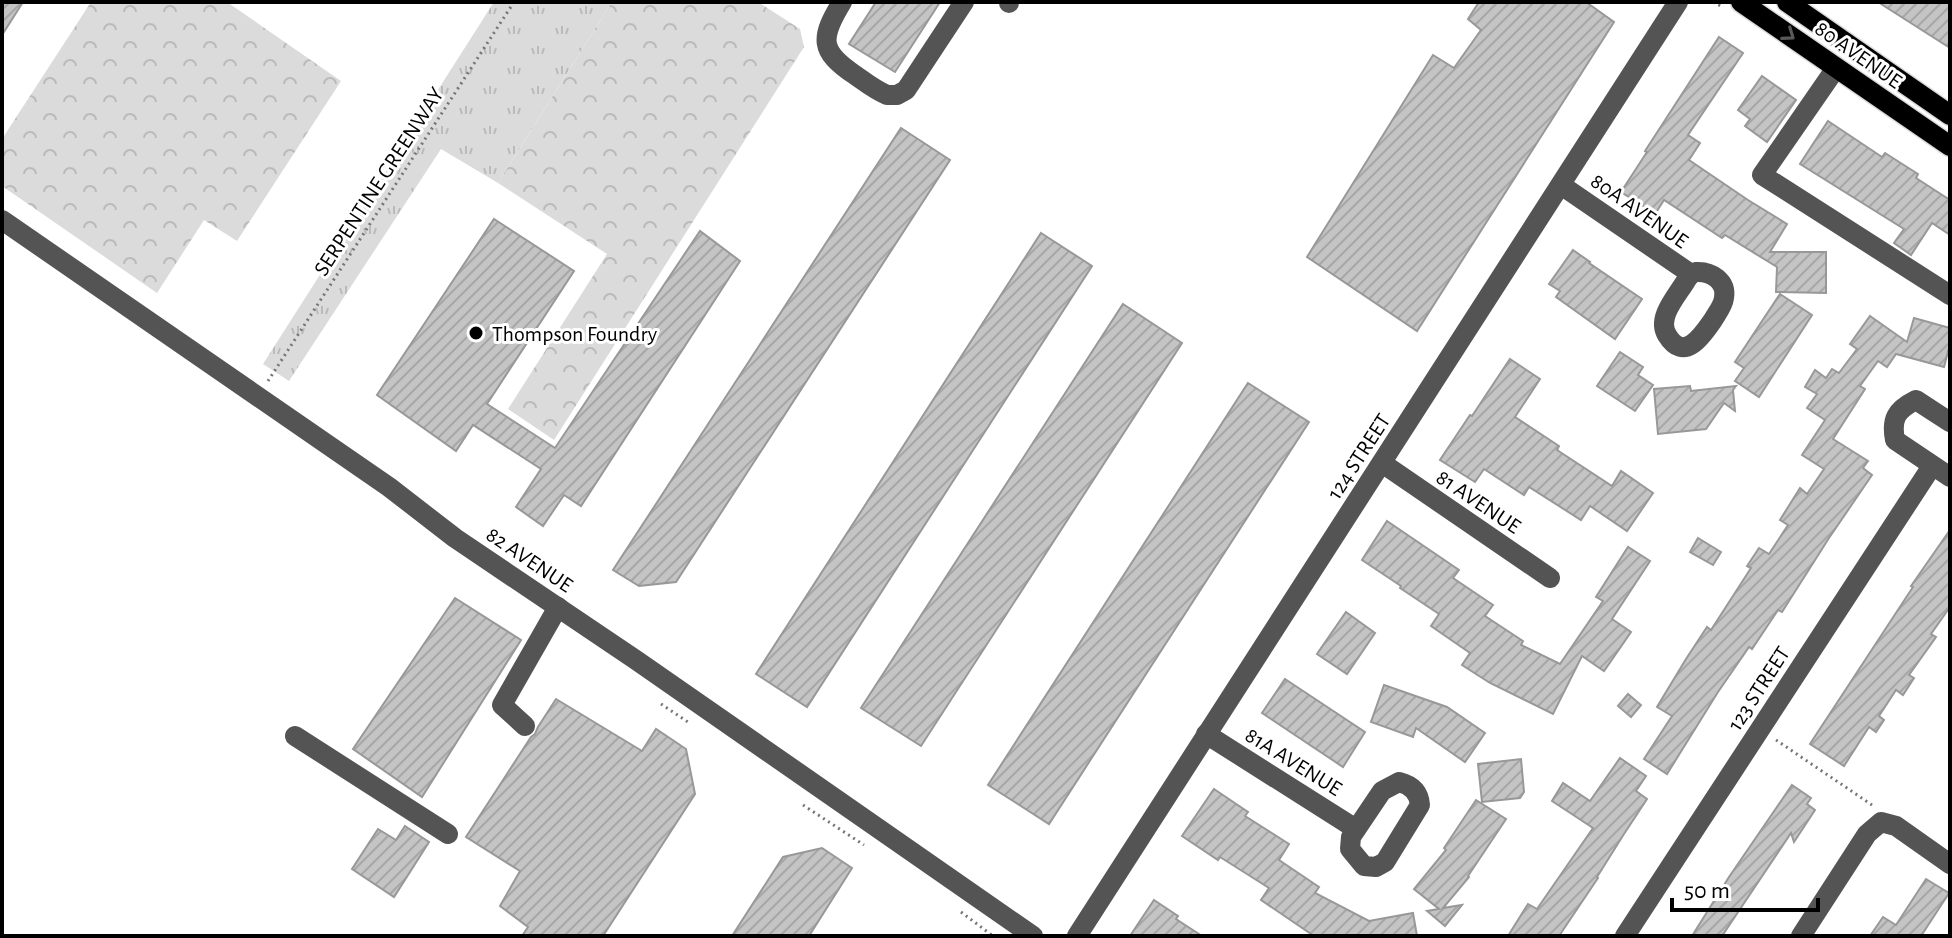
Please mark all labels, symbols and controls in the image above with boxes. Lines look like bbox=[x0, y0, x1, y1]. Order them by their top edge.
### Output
street label: 80 AVENUE bbox=[1811, 17, 1906, 93]
one-way arrow bbox=[1780, 25, 1794, 40]
street label: SERPENTINE GREENWAY bbox=[310, 83, 448, 280]
street label: 80A AVENUE bbox=[1587, 169, 1692, 252]
place label: Thompson Foundry bbox=[492, 323, 658, 345]
marker: Thompson Foundry bbox=[467, 324, 485, 342]
street label: 124 STREET bbox=[1323, 410, 1395, 503]
street label: 81 AVENUE bbox=[1432, 466, 1525, 538]
street label: 82 AVENUE bbox=[482, 523, 577, 597]
street label: 123 STREET bbox=[1724, 642, 1794, 734]
street label: 81A AVENUE bbox=[1241, 724, 1346, 800]
scale bar bbox=[1672, 862, 1818, 912]
text: 50 m bbox=[1684, 879, 1730, 903]

